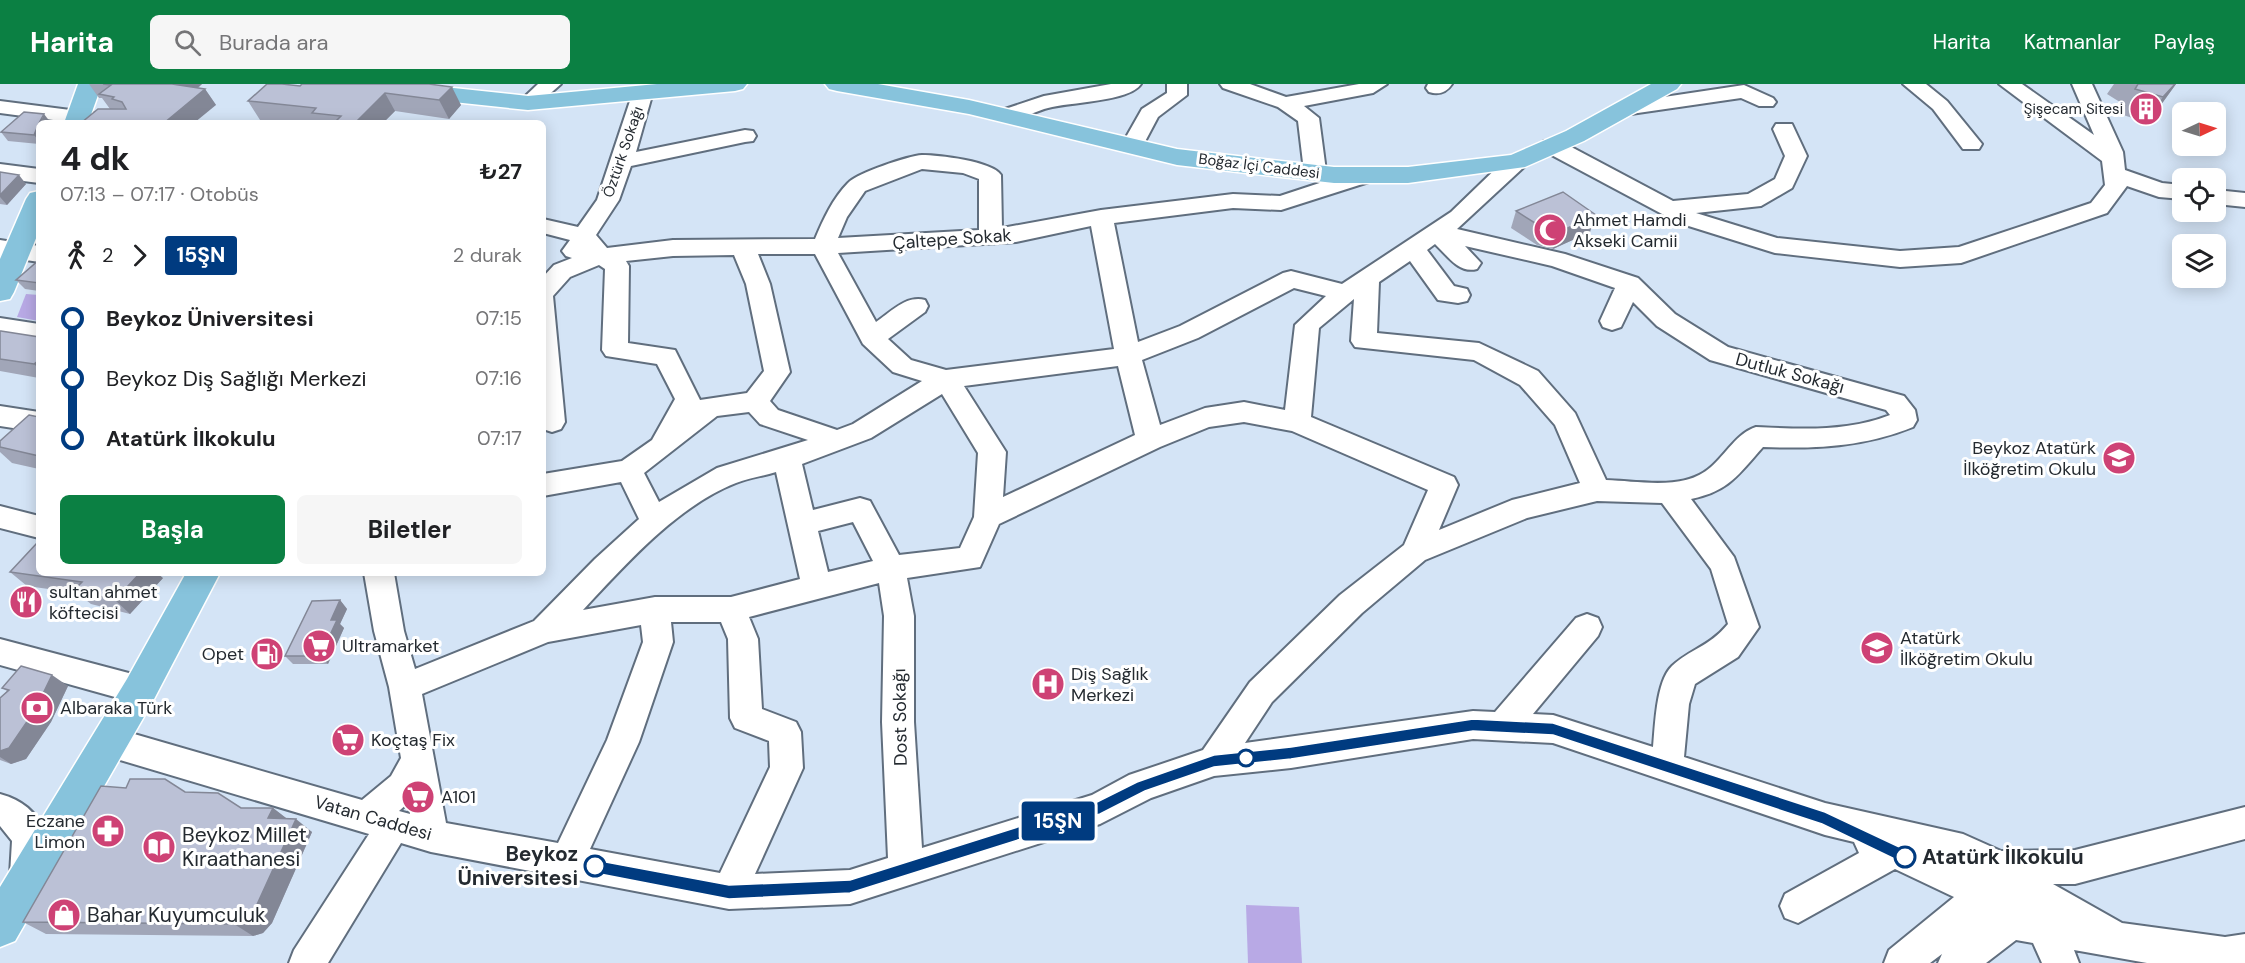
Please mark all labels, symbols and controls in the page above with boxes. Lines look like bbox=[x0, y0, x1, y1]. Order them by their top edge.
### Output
search box bbox=[150, 15, 570, 69]
text: Harita bbox=[30, 24, 114, 61]
icon: search bbox=[171, 26, 204, 59]
text: Burada ara bbox=[219, 28, 329, 57]
text: Harita bbox=[1933, 28, 1991, 56]
text: Katmanlar bbox=[2024, 28, 2121, 56]
text: Paylaş bbox=[2154, 28, 2215, 56]
building icon: Şişecam Sitesi bbox=[2128, 91, 2164, 127]
place label: Şişecam Sitesi bbox=[2024, 99, 2123, 119]
north arrow bbox=[2172, 102, 2226, 156]
map controls bbox=[2172, 102, 2226, 288]
street label: Öztürk Sokağı bbox=[598, 104, 648, 200]
text: 4 dk bbox=[60, 137, 130, 180]
street label: Boğaz İçi Caddesi bbox=[1197, 149, 1321, 183]
text: ₺27 bbox=[479, 157, 522, 186]
button: locate bbox=[2172, 168, 2226, 222]
text: 07:13 – 07:17 · Otobüs bbox=[60, 181, 259, 207]
place label: Ahmet Hamdi Akseki Camii bbox=[1573, 208, 1687, 253]
mosque icon: Ahmet Hamdi Akseki Camii bbox=[1532, 212, 1568, 248]
street label: Çaltepe Sokak bbox=[892, 223, 1012, 255]
button: layers bbox=[2172, 234, 2226, 288]
icon: walk bbox=[60, 239, 93, 272]
icon: forward bbox=[123, 239, 156, 272]
text: 15ŞN bbox=[177, 241, 225, 269]
text: 2 bbox=[102, 242, 114, 268]
text: 2 durak bbox=[453, 242, 522, 268]
text: Beykoz Üniversitesi bbox=[106, 304, 314, 333]
text: 07:15 bbox=[475, 305, 522, 331]
street label: Dutluk Sokağı bbox=[1733, 347, 1847, 399]
text: Beykoz Diş Sağlığı Merkezi bbox=[106, 364, 367, 393]
text: 07:16 bbox=[475, 365, 522, 391]
text: Atatürk İlkokulu bbox=[106, 424, 276, 453]
text: 07:17 bbox=[477, 425, 522, 451]
place label: Beykoz Atatürk İlköğretim Okulu bbox=[1963, 436, 2096, 481]
school or university icon: Beykoz Atatürk İlköğretim Okulu bbox=[2101, 440, 2137, 476]
button: Başla bbox=[60, 495, 285, 564]
button: Biletler bbox=[297, 495, 522, 564]
place label: sultan ahmet köftecisi bbox=[49, 580, 158, 625]
restaurant icon: sultan ahmet köftecisi bbox=[8, 584, 44, 620]
place label: Atatürk İlköğretim Okulu bbox=[1900, 626, 2033, 671]
supermarket icon: Ultramarket bbox=[301, 628, 337, 664]
school or university icon: Atatürk İlköğretim Okulu bbox=[1859, 630, 1895, 666]
place label: Ultramarket bbox=[342, 634, 439, 658]
fuel station icon: Opet bbox=[249, 636, 285, 672]
place label: Opet bbox=[202, 642, 244, 666]
place label: Diş Sağlık Merkezi bbox=[1071, 662, 1149, 707]
hospital icon: Diş Sağlık Merkezi bbox=[1030, 666, 1066, 702]
street label: Dost Sokağı bbox=[887, 668, 913, 766]
bank icon: Albaraka Türk bbox=[19, 690, 55, 726]
place label: Albaraka Türk bbox=[60, 696, 172, 720]
supermarket icon: Koçtaş Fix bbox=[330, 722, 366, 758]
place label: Koçtaş Fix bbox=[371, 728, 455, 752]
unlabelled marker bbox=[1237, 749, 1255, 767]
supermarket icon: A101 bbox=[400, 779, 436, 815]
place label: A101 bbox=[441, 785, 476, 809]
street label: Vatan Caddesi bbox=[311, 790, 435, 846]
line badge: 15ŞN bbox=[1016, 802, 1100, 840]
text: 15ŞN bbox=[1034, 807, 1082, 835]
place label: Eczane Limon bbox=[26, 809, 85, 854]
pharmacy icon: Eczane Limon bbox=[90, 813, 126, 849]
place label: Beykoz Millet Kıraathanesi bbox=[182, 821, 307, 873]
library icon: Beykoz Millet Kıraathanesi bbox=[141, 829, 177, 865]
place label: Beykoz Üniversitesi bbox=[457, 840, 578, 892]
place label: Atatürk İlkokulu bbox=[1922, 843, 2084, 871]
marker: Atatürk İlkokulu bbox=[1894, 846, 1916, 868]
marker: Beykoz Üniversitesi bbox=[584, 855, 606, 877]
shop icon: Bahar Kuyumculuk bbox=[46, 897, 82, 933]
place label: Bahar Kuyumculuk bbox=[87, 901, 266, 929]

